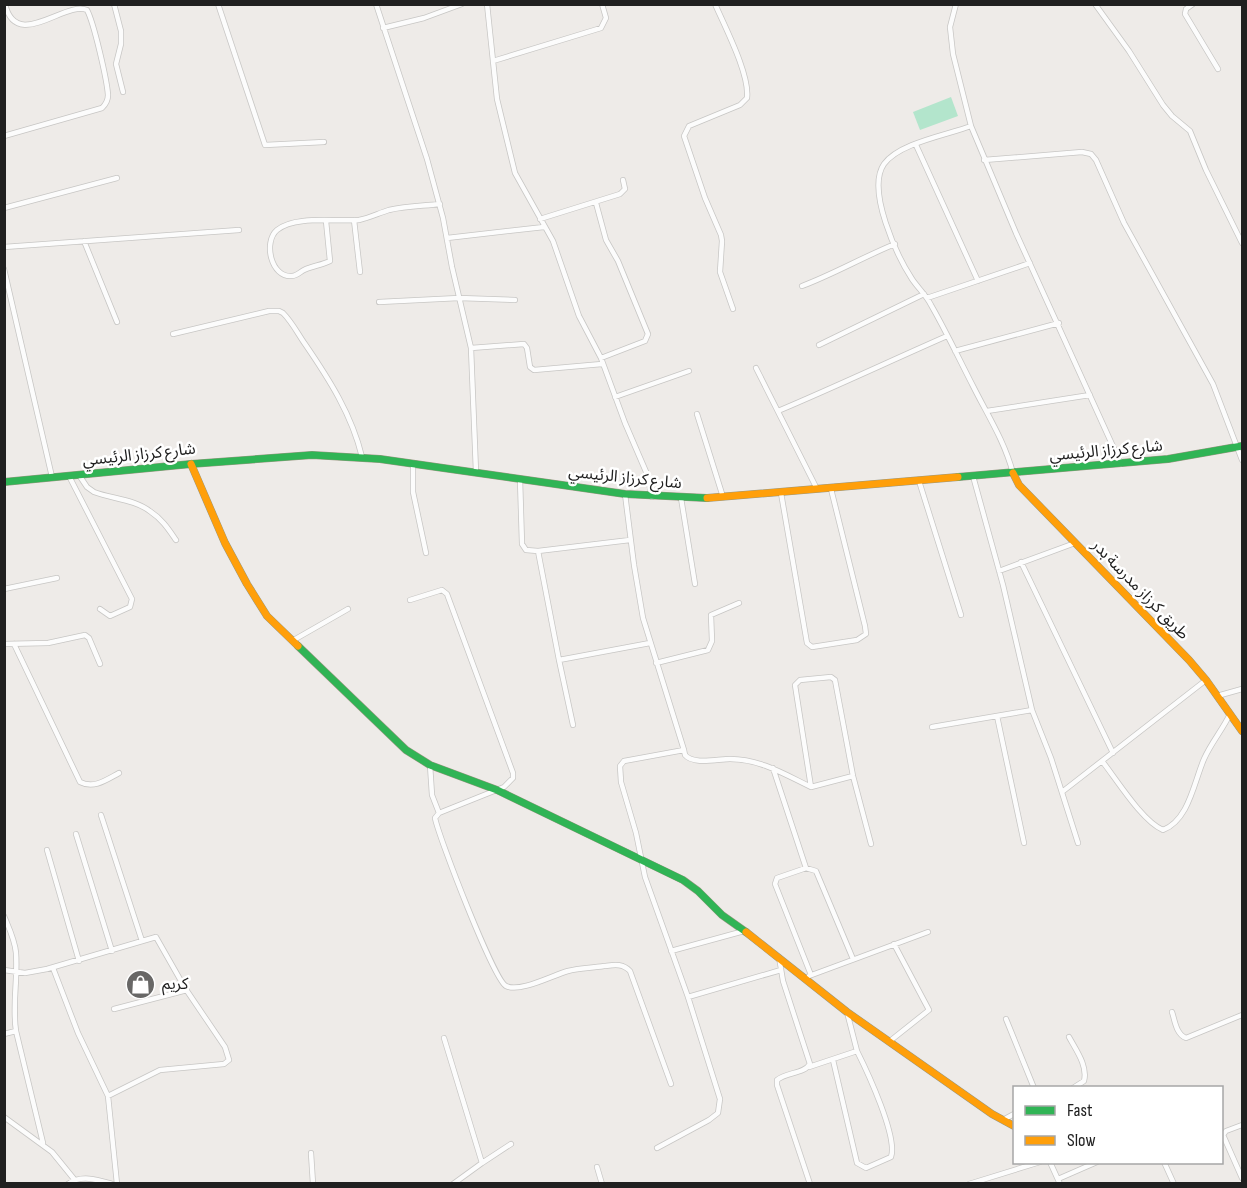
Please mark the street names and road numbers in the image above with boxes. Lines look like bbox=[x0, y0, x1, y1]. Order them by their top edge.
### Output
street label: شارع كرزاز الرئيسي bbox=[1048, 437, 1164, 467]
street label: شارع كرزاز الرئيسي bbox=[81, 440, 197, 472]
street label: شارع كرزاز الرئيسي bbox=[567, 463, 683, 495]
street label: طريق كرزاز مدرسة بدر bbox=[1087, 535, 1193, 644]

